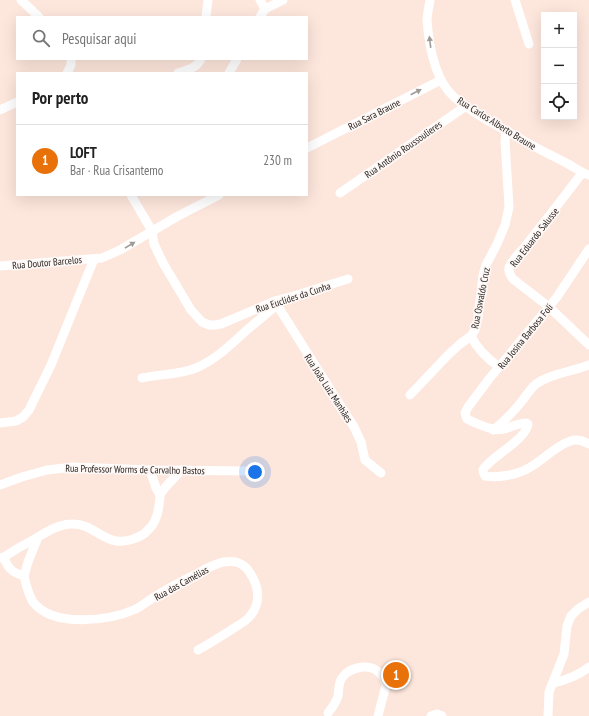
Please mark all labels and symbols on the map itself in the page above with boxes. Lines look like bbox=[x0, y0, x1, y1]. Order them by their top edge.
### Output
one-way arrow bbox=[427, 36, 433, 48]
one-way arrow bbox=[411, 89, 422, 95]
street label: Rua Carlos Alberto Braune bbox=[455, 94, 538, 153]
street label: Rua Sara Braune bbox=[346, 96, 402, 133]
street label: Rua Antônio Roussoulieres bbox=[362, 118, 445, 181]
street label: Rua Eduardo Salusse bbox=[507, 205, 562, 270]
one-way arrow bbox=[124, 241, 136, 248]
street label: Rua Doutor Barcelos bbox=[12, 253, 83, 272]
street label: Rua Oswaldo Cruz bbox=[468, 266, 493, 330]
street label: Rua Euclides da Cunha bbox=[254, 279, 332, 316]
street label: Rua Josina Barbosa Foli bbox=[495, 301, 556, 372]
street label: Rua João Luiz Manhães bbox=[302, 352, 356, 425]
street label: Rua Professor Worms de Carvalho Bastos bbox=[65, 462, 205, 477]
your location bbox=[245, 462, 265, 482]
street label: Rua das Camélias bbox=[152, 563, 211, 604]
pin: 1 bbox=[383, 660, 409, 690]

